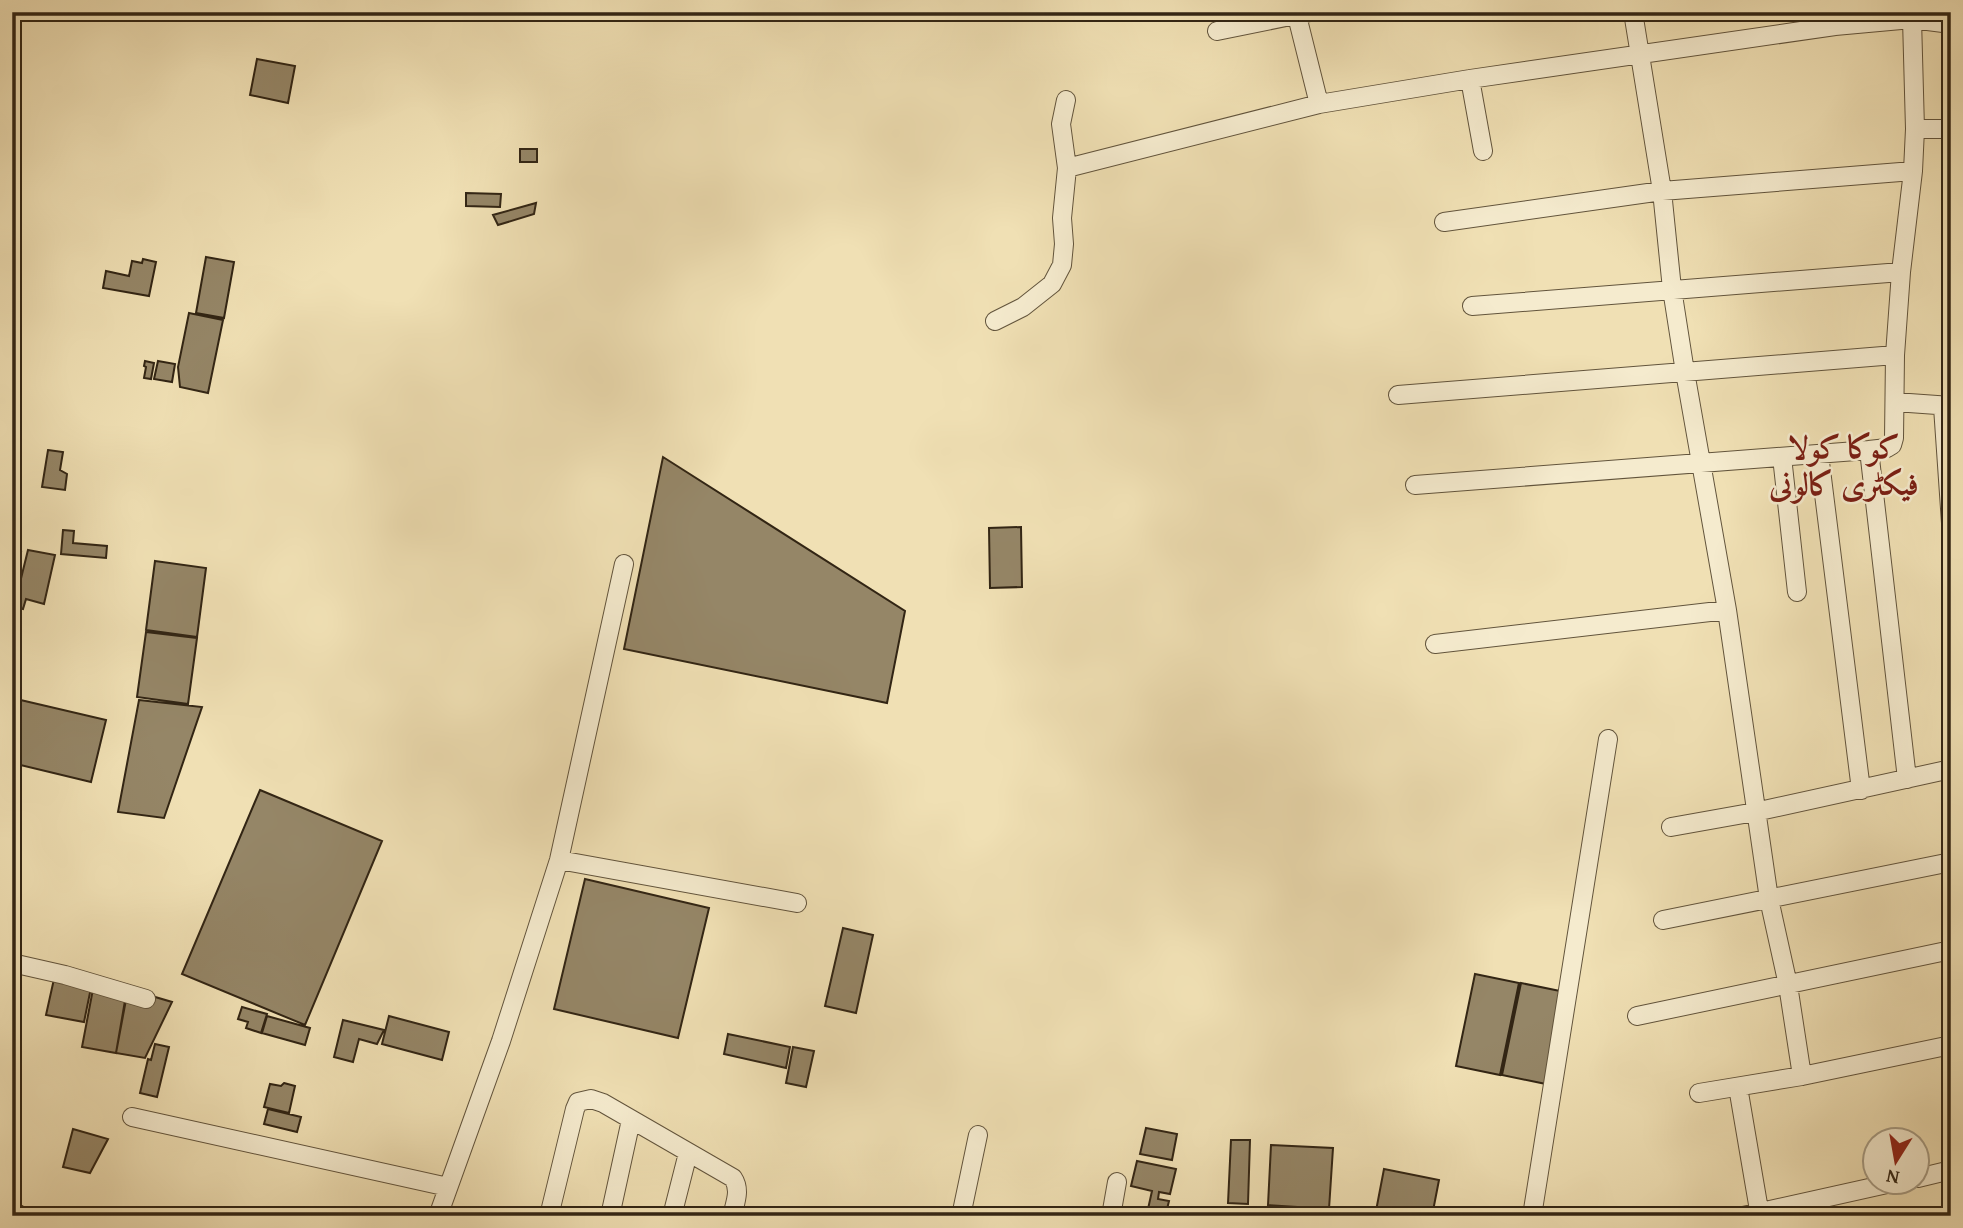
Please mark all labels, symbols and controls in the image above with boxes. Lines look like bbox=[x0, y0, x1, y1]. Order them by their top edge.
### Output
district label: کوکا کولا فیکٹری کالونی bbox=[1768, 423, 1919, 507]
north arrow bbox=[1862, 1126, 1932, 1196]
text: N bbox=[1884, 1163, 1902, 1193]

